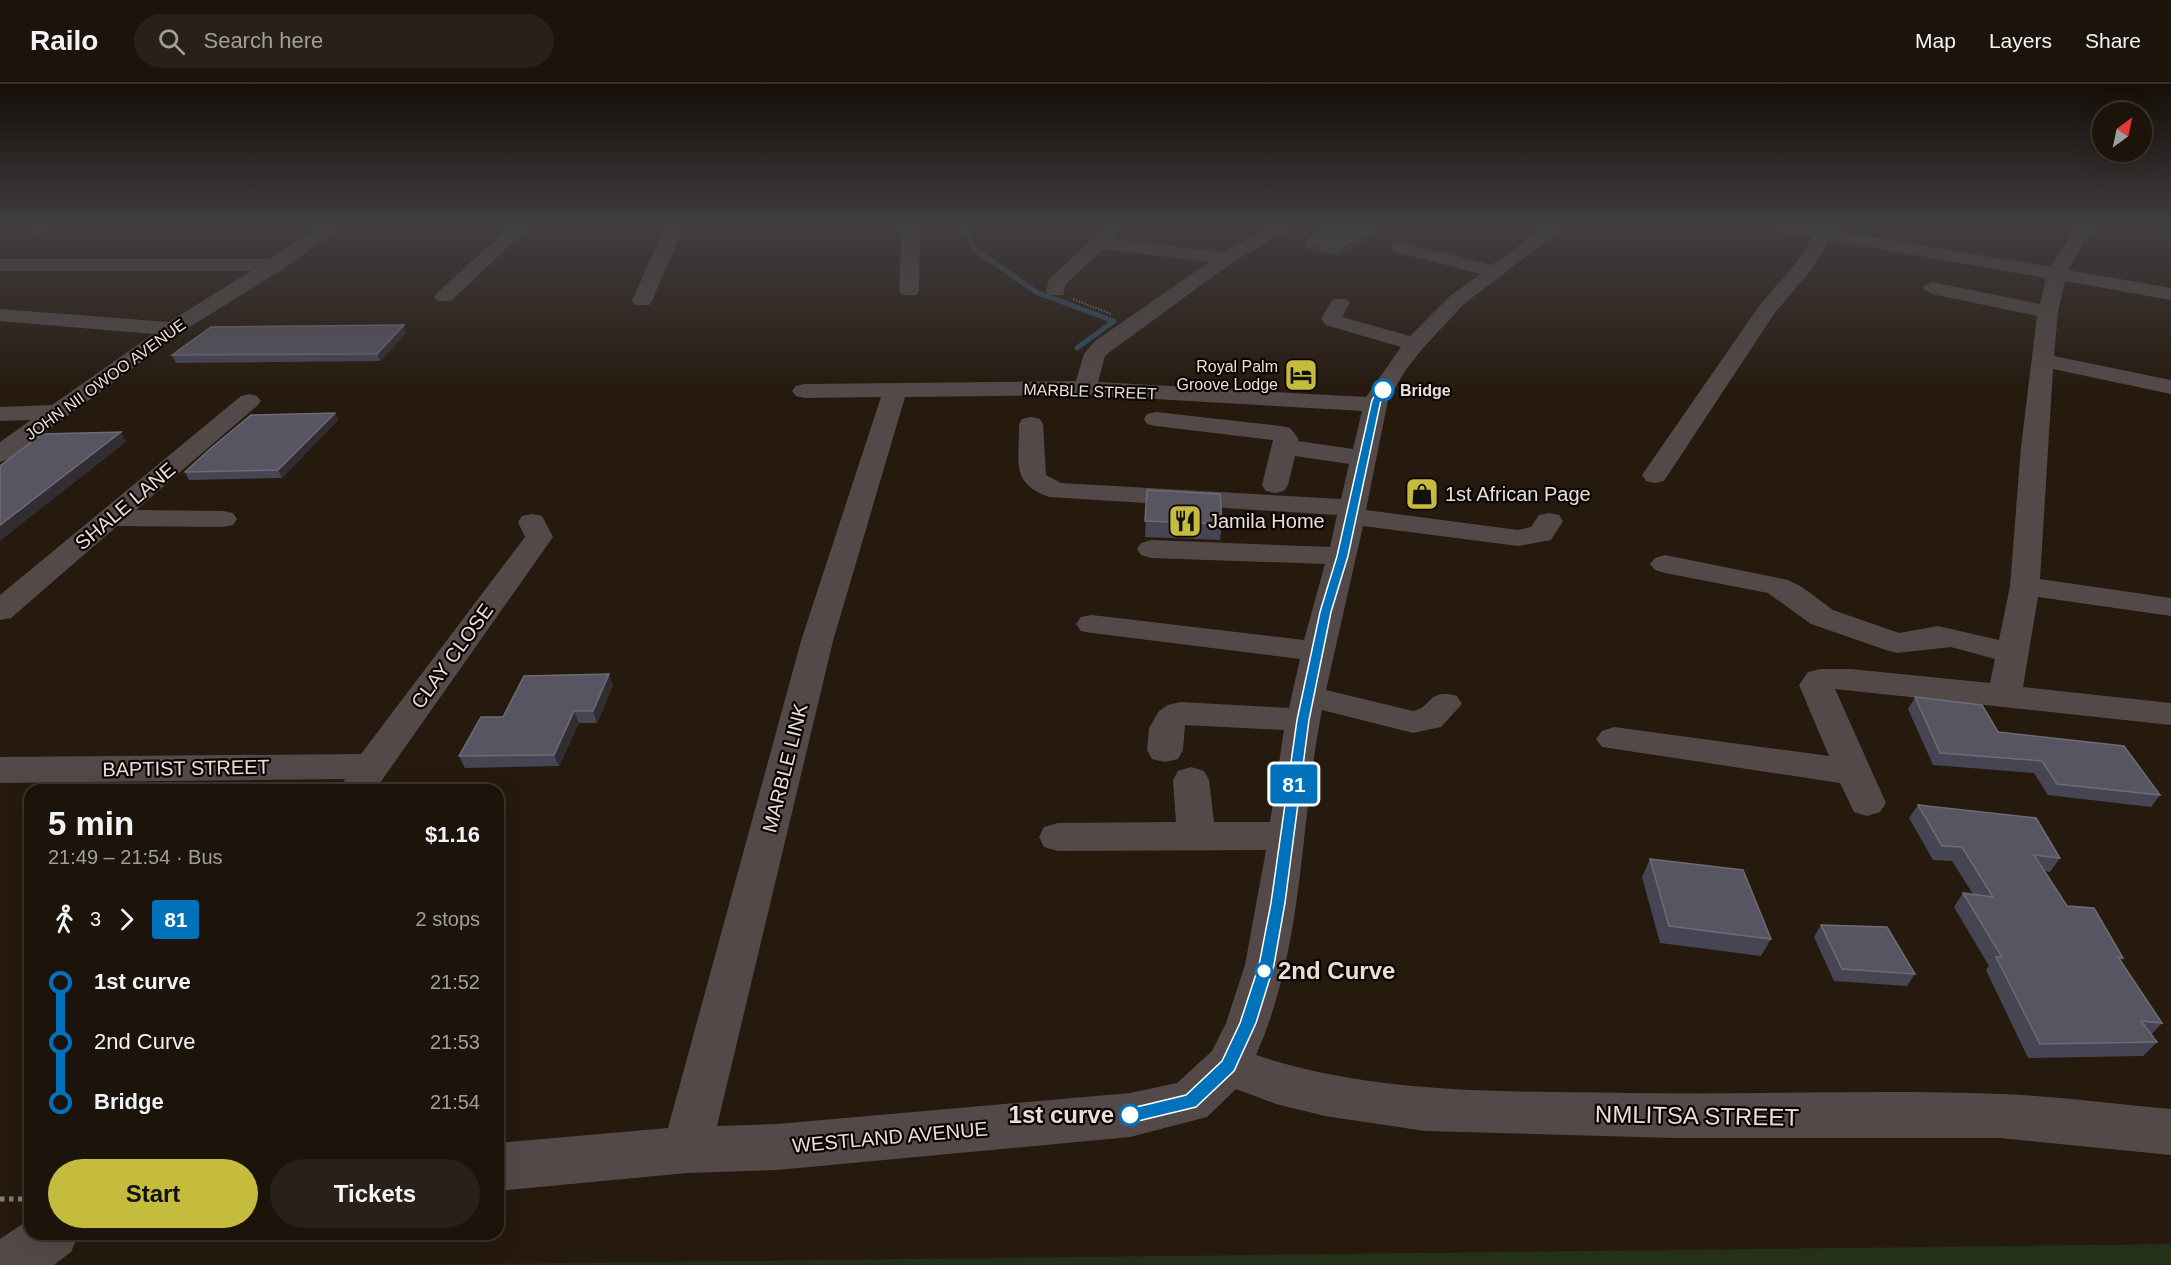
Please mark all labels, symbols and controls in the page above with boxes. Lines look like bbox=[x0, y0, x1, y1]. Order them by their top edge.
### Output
search box bbox=[134, 14, 554, 68]
text: Railo bbox=[30, 25, 98, 56]
icon: search bbox=[155, 25, 188, 58]
text: Search here bbox=[203, 28, 323, 53]
text: Map bbox=[1915, 29, 1956, 52]
text: Layers bbox=[1989, 29, 2052, 52]
text: Share bbox=[2085, 29, 2141, 52]
north arrow bbox=[2092, 102, 2152, 162]
map controls bbox=[2092, 102, 2152, 162]
street label: JOHN NII OWOO AVENUE bbox=[22, 316, 189, 443]
hotel icon: Royal Palm Groove Lodge bbox=[1283, 357, 1319, 393]
place label: Royal Palm Groove Lodge bbox=[1177, 358, 1278, 393]
marker: Bridge bbox=[1372, 379, 1394, 401]
street label: MARBLE STREET bbox=[1023, 381, 1157, 402]
place label: Bridge bbox=[1400, 382, 1451, 399]
street label: SHALE LANE bbox=[71, 458, 179, 554]
shop icon: 1st African Page bbox=[1404, 476, 1440, 512]
place label: 1st African Page bbox=[1445, 483, 1591, 505]
restaurant icon: Jamila Home bbox=[1167, 503, 1203, 539]
place label: Jamila Home bbox=[1208, 510, 1325, 532]
street label: CLAY CLOSE bbox=[407, 599, 497, 713]
street label: MARBLE LINK bbox=[758, 701, 812, 835]
street label: BAPTIST STREET bbox=[102, 756, 270, 780]
line badge: 81 bbox=[1267, 764, 1321, 804]
text: 81 bbox=[1282, 773, 1306, 796]
text: 5 min bbox=[48, 805, 134, 842]
text: $1.16 bbox=[425, 822, 480, 847]
text: 21:49 – 21:54 · Bus bbox=[48, 846, 223, 868]
icon: walk bbox=[48, 903, 81, 936]
icon: forward bbox=[110, 903, 143, 936]
text: 3 bbox=[90, 908, 101, 930]
text: 81 bbox=[164, 908, 187, 931]
text: 2 stops bbox=[416, 908, 480, 930]
place label: 2nd Curve bbox=[1278, 957, 1395, 984]
marker: 2nd Curve bbox=[1255, 962, 1273, 980]
text: 1st curve bbox=[94, 969, 191, 994]
text: 21:52 bbox=[430, 971, 480, 993]
text: 2nd Curve bbox=[94, 1029, 196, 1054]
text: 21:53 bbox=[430, 1031, 480, 1053]
text: Bridge bbox=[94, 1089, 164, 1114]
text: 21:54 bbox=[430, 1091, 480, 1113]
street label: NMLITSA STREET bbox=[1595, 1100, 1800, 1131]
place label: 1st curve bbox=[1009, 1101, 1114, 1128]
marker: 1st curve bbox=[1119, 1104, 1141, 1126]
street label: WESTLAND AVENUE bbox=[791, 1117, 989, 1157]
button: Start bbox=[48, 1159, 258, 1228]
button: Tickets bbox=[270, 1159, 480, 1228]

